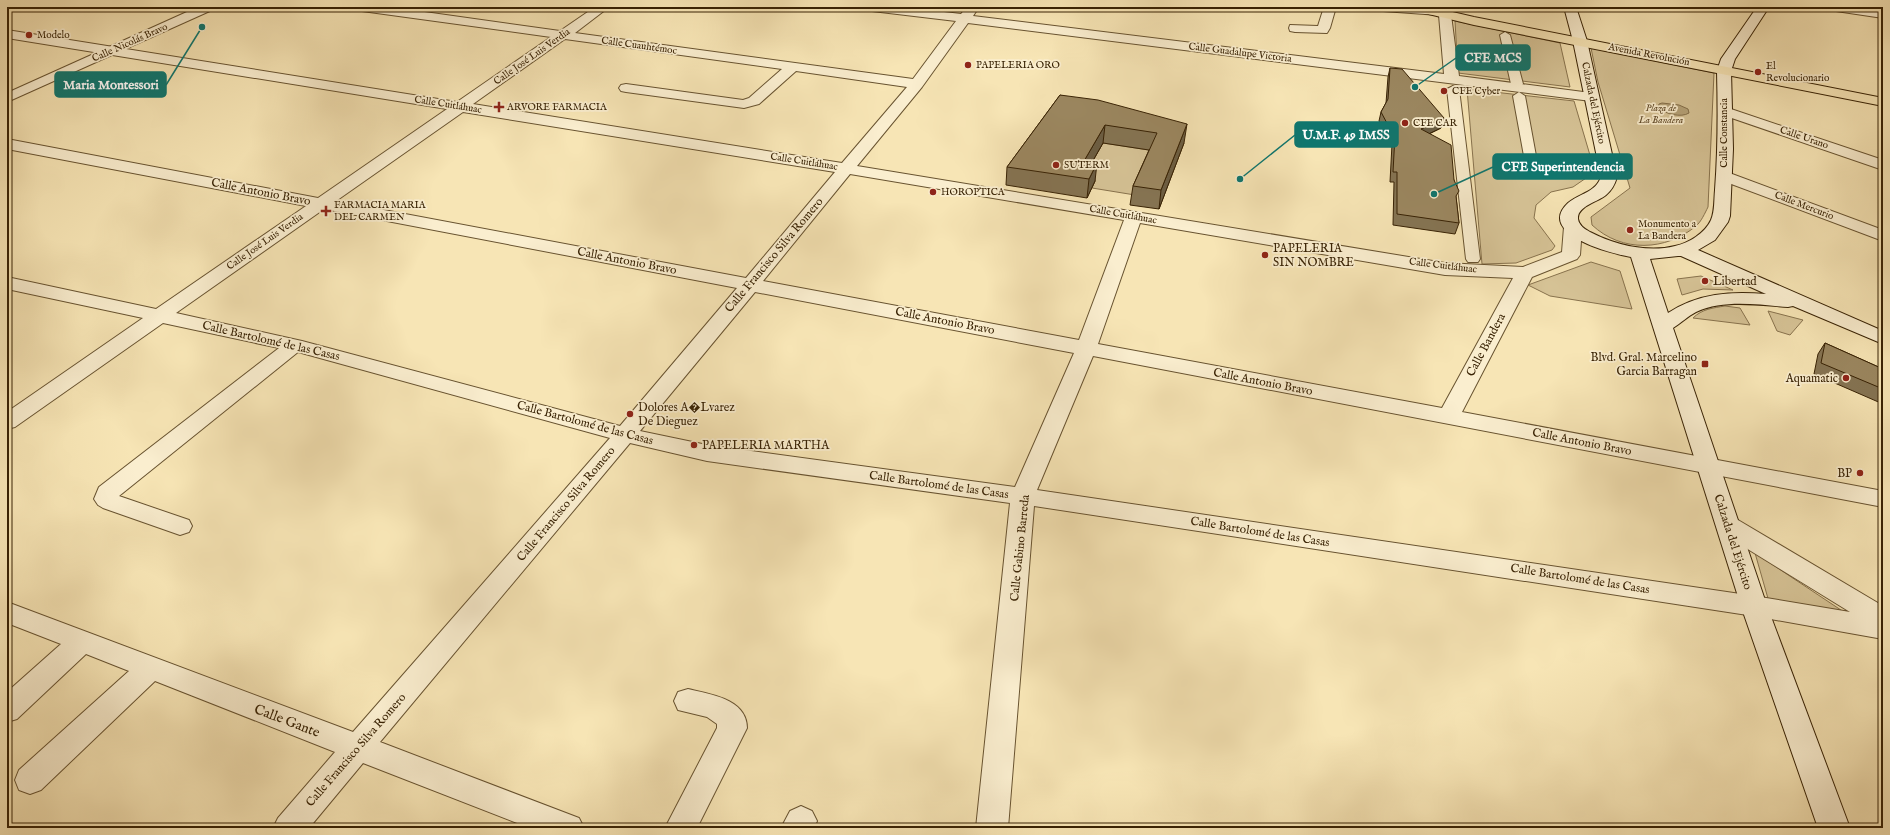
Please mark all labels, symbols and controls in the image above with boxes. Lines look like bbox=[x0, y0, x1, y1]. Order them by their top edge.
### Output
street label: Calle Nicolás Bravo bbox=[90, 20, 170, 66]
street label: Calle José Luis Verdia bbox=[491, 25, 573, 88]
place label: Modelo bbox=[37, 29, 70, 42]
marker: Modelo bbox=[24, 30, 34, 40]
street label: Calle Cuauhtémoc bbox=[600, 34, 678, 58]
street label: Calle Guadalupe Victoria bbox=[1188, 40, 1293, 66]
street label: Avenida Revolución bbox=[1606, 41, 1691, 69]
callout: CFE MCS bbox=[1456, 45, 1530, 70]
text: CFE MCS bbox=[1464, 50, 1522, 67]
place label: PAPELERIA ORO bbox=[976, 59, 1060, 72]
marker: PAPELERIA ORO bbox=[963, 60, 973, 70]
place label: El Revolucionario bbox=[1766, 60, 1830, 85]
street label: Calzada del Ejército bbox=[1578, 61, 1608, 146]
marker: El Revolucionario bbox=[1753, 67, 1763, 77]
callout: Maria Montessori bbox=[55, 72, 166, 97]
text: Maria Montessori bbox=[63, 77, 159, 94]
place label: CFE Cyber bbox=[1452, 85, 1501, 98]
marker: CFE Cyber bbox=[1439, 86, 1449, 96]
street label: Calle Cuitláhuac bbox=[413, 93, 483, 117]
street label: Calle Constancia bbox=[1718, 98, 1731, 168]
place label: ARVORE FARMACIA bbox=[506, 101, 607, 114]
marker: ARVORE FARMACIA bbox=[494, 102, 504, 112]
park label: Plaza de La Bandera bbox=[1638, 102, 1684, 127]
place label: CFE CAR bbox=[1413, 117, 1457, 130]
marker: CFE CAR bbox=[1400, 118, 1410, 128]
callout: U.M.F. 49 IMSS bbox=[1295, 122, 1398, 147]
street label: Calle Urano bbox=[1778, 124, 1831, 153]
text: U.M.F. 49 IMSS bbox=[1301, 127, 1390, 144]
street label: Calle Cuitláhuac bbox=[769, 150, 839, 174]
callout: CFE Superintendencia bbox=[1493, 154, 1632, 179]
place label: SUTERM bbox=[1064, 159, 1109, 172]
text: CFE Superintendencia bbox=[1502, 159, 1625, 176]
marker: SUTERM bbox=[1051, 160, 1061, 170]
street label: Calle Antonio Bravo bbox=[210, 175, 313, 209]
place label: HOROPTICA bbox=[941, 186, 1005, 199]
marker: HOROPTICA bbox=[928, 187, 938, 197]
street label: Calle Mercurio bbox=[1773, 189, 1836, 223]
street label: Calle Francisco Silva Romero bbox=[722, 194, 827, 316]
place label: FARMACIA MARIA DEL CARMEN bbox=[334, 199, 426, 224]
street label: Calle Cuitláhuac bbox=[1088, 203, 1158, 227]
marker: FARMACIA MARIA DEL CARMEN bbox=[321, 206, 331, 216]
street label: Calle José Luis Verdia bbox=[224, 210, 306, 273]
place label: Monumento a La Bandera bbox=[1638, 218, 1697, 243]
marker: Monumento a La Bandera bbox=[1625, 225, 1635, 235]
place label: PAPELERIA SIN NOMBRE bbox=[1273, 241, 1354, 270]
street label: Calle Antonio Bravo bbox=[576, 244, 679, 278]
marker: PAPELERIA SIN NOMBRE bbox=[1260, 250, 1270, 260]
street label: Calle Cuitláhuac bbox=[1408, 255, 1478, 277]
place label: Libertad bbox=[1713, 274, 1757, 289]
marker: Libertad bbox=[1700, 276, 1710, 286]
street label: Calle Antonio Bravo bbox=[894, 304, 997, 338]
street label: Calle Bandera bbox=[1463, 310, 1509, 379]
street label: Calle Bartolomé de las Casas bbox=[201, 318, 341, 364]
place label: Blvd. Gral. Marcelino Garcia Barragan bbox=[1590, 350, 1698, 379]
marker: Blvd. Gral. Marcelino Garcia Barragan bbox=[1700, 359, 1710, 369]
street label: Calle Antonio Bravo bbox=[1212, 365, 1315, 399]
place label: Aquamatic bbox=[1785, 371, 1838, 387]
marker: Aquamatic bbox=[1841, 373, 1851, 383]
street label: Calle Bartolomé de las Casas bbox=[515, 398, 655, 448]
place label: Dolores A�Lvarez De Dieguez bbox=[638, 400, 735, 429]
marker: Dolores A�Lvarez De Dieguez bbox=[625, 409, 635, 419]
street label: Calle Antonio Bravo bbox=[1531, 425, 1634, 459]
place label: PAPELERIA MARTHA bbox=[702, 438, 830, 453]
marker: PAPELERIA MARTHA bbox=[689, 440, 699, 450]
street label: Calle Francisco Silva Romero bbox=[514, 443, 619, 565]
place label: BP bbox=[1837, 466, 1852, 481]
street label: Calle Bartolomé de las Casas bbox=[868, 468, 1010, 502]
marker: BP bbox=[1855, 468, 1865, 478]
street label: Calzada del Ejército bbox=[1710, 492, 1756, 592]
street label: Calle Gabino Barreda bbox=[1007, 493, 1033, 602]
street label: Calle Bartolomé de las Casas bbox=[1189, 514, 1331, 550]
street label: Calle Bartolomé de las Casas bbox=[1509, 561, 1651, 597]
street label: Calle Francisco Silva Romero bbox=[303, 690, 410, 810]
street label: Calle Gante bbox=[252, 700, 323, 742]

